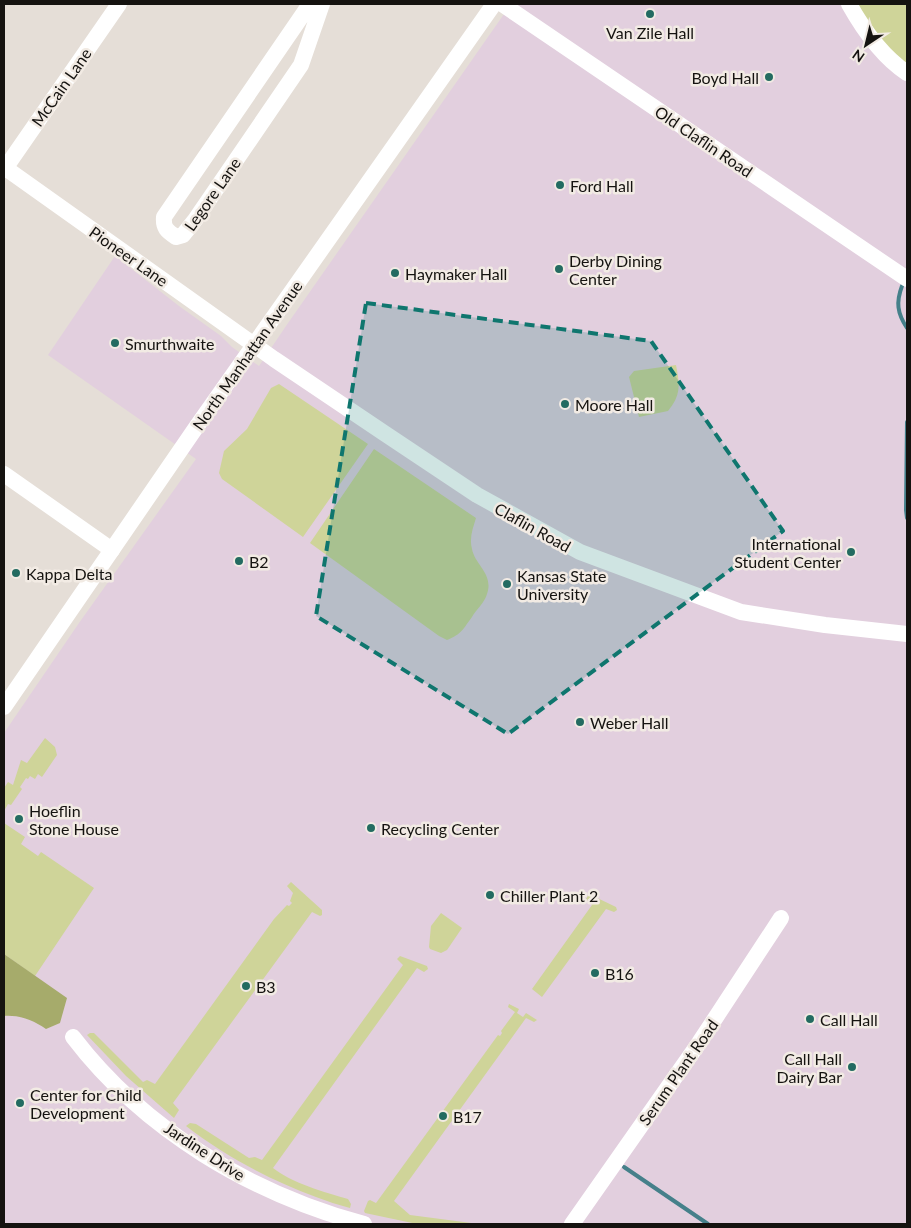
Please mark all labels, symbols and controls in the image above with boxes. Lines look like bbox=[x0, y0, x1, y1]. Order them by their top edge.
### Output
marker: Van Zile Hall bbox=[644, 8, 656, 20]
north arrow bbox=[841, 20, 891, 70]
place label: Van Zile Hall bbox=[606, 23, 694, 42]
street label: McCain Lane bbox=[27, 44, 95, 130]
text: N bbox=[849, 46, 868, 66]
place label: Boyd Hall bbox=[691, 68, 759, 87]
marker: Boyd Hall bbox=[763, 71, 775, 83]
street label: Old Claflin Road bbox=[652, 101, 756, 181]
street label: Legore Lane bbox=[180, 154, 244, 234]
place label: Ford Hall bbox=[570, 176, 633, 195]
marker: Ford Hall bbox=[554, 179, 566, 191]
street label: Pioneer Lane bbox=[86, 222, 172, 290]
place label: Derby Dining Center bbox=[569, 251, 662, 288]
marker: Derby Dining Center bbox=[553, 263, 565, 275]
place label: Haymaker Hall bbox=[405, 264, 507, 283]
marker: Haymaker Hall bbox=[389, 267, 401, 279]
street label: North Manhattan Avenue bbox=[188, 277, 306, 433]
place label: Smurthwaite bbox=[125, 334, 214, 353]
marker: Smurthwaite bbox=[109, 337, 121, 349]
place label: Moore Hall bbox=[575, 395, 653, 414]
marker: Moore Hall bbox=[559, 398, 571, 410]
street label: Claflin Road bbox=[492, 498, 574, 556]
place label: International Student Center bbox=[734, 534, 841, 571]
marker: International Student Center bbox=[845, 546, 857, 558]
place label: B2 bbox=[249, 552, 269, 571]
marker: B2 bbox=[233, 555, 245, 567]
place label: Kappa Delta bbox=[26, 564, 112, 583]
place label: Kansas State University bbox=[517, 566, 606, 603]
marker: Kappa Delta bbox=[10, 567, 22, 579]
marker: Kansas State University bbox=[501, 578, 513, 590]
place label: Weber Hall bbox=[590, 713, 669, 732]
marker: Weber Hall bbox=[574, 716, 586, 728]
place label: Hoeflin Stone House bbox=[29, 801, 119, 838]
marker: Hoeflin Stone House bbox=[13, 813, 25, 825]
place label: Recycling Center bbox=[381, 819, 499, 838]
marker: Recycling Center bbox=[365, 822, 377, 834]
place label: Chiller Plant 2 bbox=[500, 886, 598, 905]
marker: Chiller Plant 2 bbox=[484, 889, 496, 901]
place label: B16 bbox=[605, 964, 634, 983]
marker: B16 bbox=[589, 967, 601, 979]
place label: B3 bbox=[256, 977, 276, 996]
marker: B3 bbox=[240, 980, 252, 992]
place label: Call Hall bbox=[820, 1010, 878, 1029]
marker: Call Hall bbox=[804, 1013, 816, 1025]
street label: Serum Plant Road bbox=[635, 1016, 721, 1128]
place label: Call Hall Dairy Bar bbox=[776, 1049, 842, 1086]
marker: Call Hall Dairy Bar bbox=[846, 1061, 858, 1073]
place label: Center for Child Development bbox=[30, 1085, 142, 1122]
marker: Center for Child Development bbox=[14, 1097, 26, 1109]
place label: B17 bbox=[453, 1107, 482, 1126]
marker: B17 bbox=[437, 1110, 449, 1122]
street label: Jardine Drive bbox=[161, 1118, 249, 1184]

